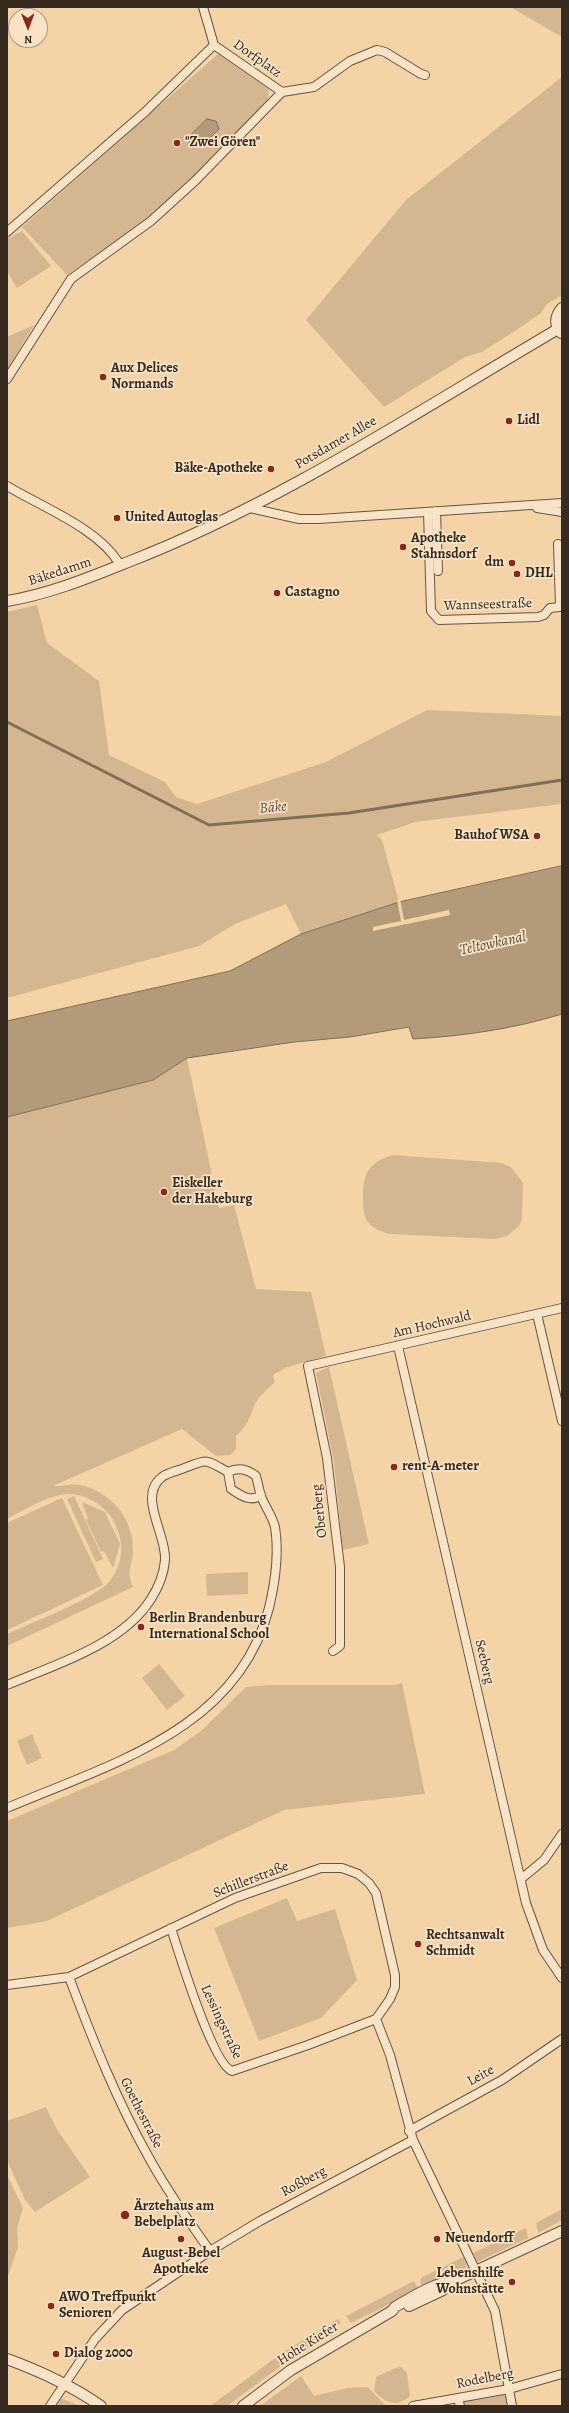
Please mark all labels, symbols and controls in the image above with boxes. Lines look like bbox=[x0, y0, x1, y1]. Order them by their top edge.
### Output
north arrow bbox=[8, 8, 48, 48]
text: N bbox=[24, 32, 32, 47]
street label: Dorfplatz bbox=[230, 36, 284, 82]
place label: "Zwei Gören" bbox=[185, 135, 260, 151]
marker: "Zwei Gören" bbox=[172, 138, 182, 148]
place label: Aux Delices Normands bbox=[111, 361, 178, 394]
marker: Aux Delices Normands bbox=[98, 372, 108, 382]
street label: Potsdamer Allee bbox=[292, 413, 380, 473]
place label: Lidl bbox=[517, 413, 540, 429]
marker: Lidl bbox=[504, 416, 514, 426]
place label: Bäke-Apotheke bbox=[174, 461, 263, 477]
marker: Bäke-Apotheke bbox=[266, 464, 276, 474]
place label: United Autoglas bbox=[125, 510, 218, 526]
marker: United Autoglas bbox=[112, 513, 122, 523]
place label: Apotheke Stahnsdorf bbox=[411, 531, 476, 564]
marker: Apotheke Stahnsdorf bbox=[398, 542, 408, 552]
street label: Bäkedamm bbox=[26, 554, 94, 590]
place label: dm bbox=[485, 555, 504, 571]
marker: dm bbox=[507, 558, 517, 568]
place label: DHL bbox=[525, 566, 553, 582]
marker: DHL bbox=[512, 569, 522, 579]
place label: Castagno bbox=[285, 585, 340, 601]
marker: Castagno bbox=[272, 588, 282, 598]
street label: Wannseestraße bbox=[443, 595, 533, 615]
water label: Bäke bbox=[259, 798, 287, 818]
place label: Bauhof WSA bbox=[454, 828, 529, 844]
marker: Bauhof WSA bbox=[532, 831, 542, 841]
water label: Teltowkanal bbox=[458, 928, 528, 960]
place label: Eiskeller der Hakeburg bbox=[172, 1176, 252, 1208]
marker: Eiskeller der Hakeburg bbox=[159, 1187, 169, 1197]
street label: Am Hochwald bbox=[391, 1308, 473, 1342]
place label: rent-A-meter bbox=[402, 1459, 479, 1475]
marker: rent-A-meter bbox=[389, 1462, 399, 1472]
street label: Oberberg bbox=[309, 1483, 331, 1539]
place label: Berlin Brandenburg International School bbox=[149, 1611, 269, 1644]
marker: Berlin Brandenburg International School bbox=[136, 1622, 146, 1632]
street label: Seeberg bbox=[471, 1638, 497, 1686]
street label: Schillerstraße bbox=[211, 1858, 291, 1902]
place label: Rechtsanwalt Schmidt bbox=[426, 1928, 505, 1960]
marker: Rechtsanwalt Schmidt bbox=[413, 1939, 423, 1949]
street label: Lessingstraße bbox=[197, 1982, 245, 2062]
street label: Leite bbox=[465, 2062, 497, 2090]
street label: Goethestraße bbox=[116, 2075, 166, 2151]
street label: Roßberg bbox=[278, 2163, 330, 2201]
place label: Ärztehaus am Bebelplatz bbox=[134, 2199, 214, 2232]
marker: Ärztehaus am Bebelplatz bbox=[119, 2209, 131, 2221]
place label: Neuendorff bbox=[445, 2231, 513, 2247]
marker: August-Bebel Apotheke bbox=[176, 2234, 186, 2244]
marker: Neuendorff bbox=[432, 2234, 442, 2244]
place label: August-Bebel Apotheke bbox=[142, 2246, 220, 2278]
place label: Lebenshilfe Wohnstätte bbox=[436, 2266, 504, 2298]
marker: Lebenshilfe Wohnstätte bbox=[507, 2277, 517, 2287]
place label: AWO Treffpunkt Senioren bbox=[59, 2290, 156, 2322]
marker: AWO Treffpunkt Senioren bbox=[46, 2301, 56, 2311]
street label: Hohe Kiefer bbox=[274, 2319, 342, 2369]
place label: Dialog 2000 bbox=[64, 2346, 133, 2362]
marker: Dialog 2000 bbox=[51, 2349, 61, 2359]
street label: Rodelberg bbox=[455, 2365, 515, 2393]

